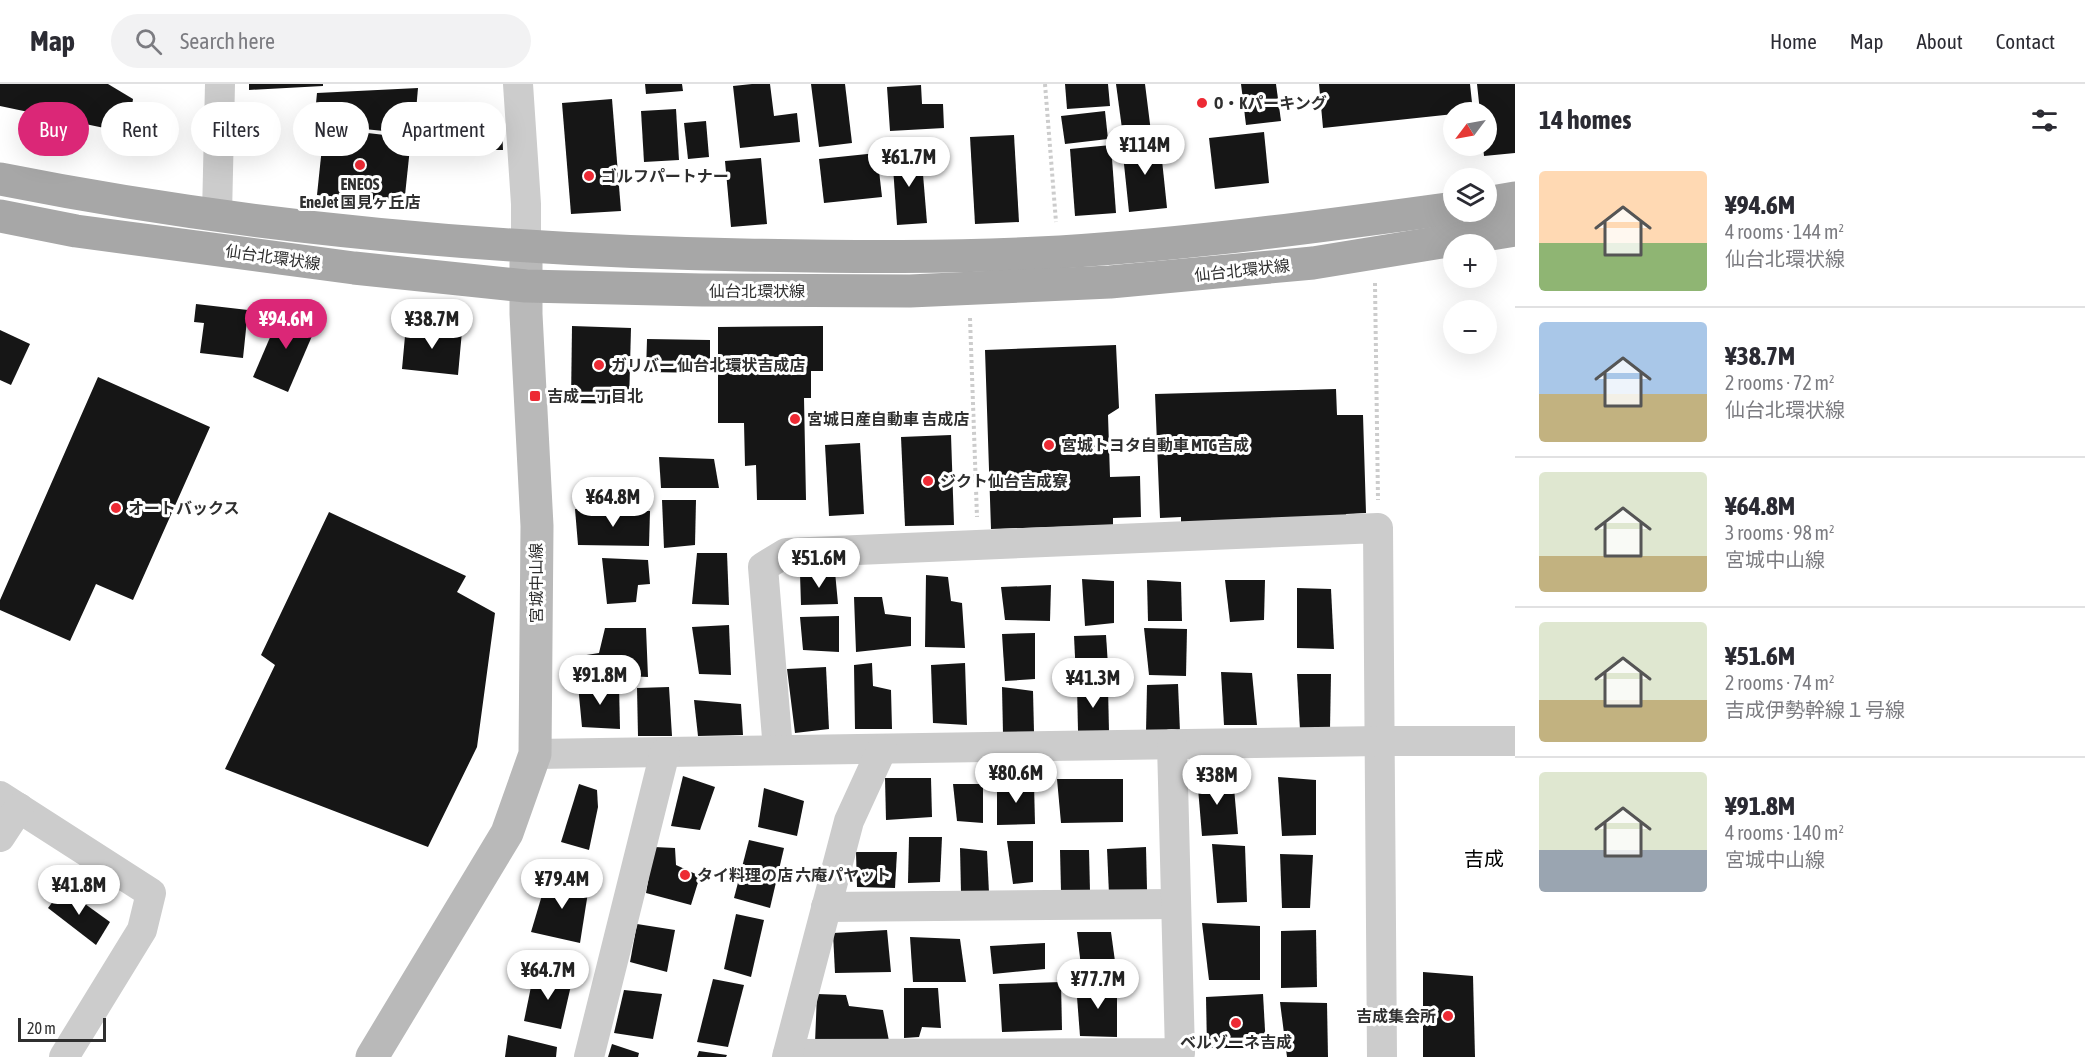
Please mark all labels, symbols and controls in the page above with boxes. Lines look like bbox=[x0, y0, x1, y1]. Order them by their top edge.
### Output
search box bbox=[111, 14, 531, 68]
text: Map bbox=[30, 25, 75, 57]
icon: search bbox=[132, 25, 165, 58]
text: Search here bbox=[180, 28, 275, 54]
text: Home bbox=[1770, 29, 1817, 53]
text: Map bbox=[1850, 29, 1884, 53]
text: About bbox=[1917, 29, 1963, 53]
text: Contact bbox=[1996, 29, 2055, 53]
place label: O・Kパーキング bbox=[1214, 94, 1327, 112]
marker: O・Kパーキング bbox=[1195, 96, 1209, 110]
chip: Buy bbox=[18, 102, 89, 156]
chip: Rent bbox=[101, 102, 179, 156]
chip: Filters bbox=[191, 102, 281, 156]
chip: New bbox=[293, 102, 369, 156]
chip: Apartment bbox=[381, 102, 506, 156]
north arrow bbox=[1443, 102, 1497, 156]
map controls bbox=[1443, 102, 1497, 354]
icon: filters bbox=[2028, 104, 2061, 137]
text: 14 homes bbox=[1539, 105, 1632, 135]
pin: ¥114M bbox=[1103, 125, 1187, 176]
text: ¥114M bbox=[1120, 133, 1170, 156]
pin: ¥61.7M bbox=[860, 137, 958, 188]
text: ¥61.7M bbox=[882, 145, 936, 168]
marker: ENEOS EneJet 国見ヶ丘店 bbox=[353, 158, 367, 172]
place label: ゴルフパートナー bbox=[601, 167, 729, 185]
button: layers bbox=[1443, 168, 1497, 222]
marker: ゴルフパートナー bbox=[582, 169, 596, 183]
place label: ENEOS EneJet 国見ヶ丘店 bbox=[299, 175, 421, 211]
text: ¥94.6M bbox=[1725, 190, 1795, 220]
icon: home bbox=[1587, 195, 1659, 267]
text: 4 rooms · 144 m² bbox=[1725, 220, 1844, 243]
button: + bbox=[1443, 234, 1497, 288]
street label: 仙台北環状線 bbox=[224, 241, 322, 273]
text: 仙台北環状線 bbox=[1725, 247, 1845, 270]
street label: 仙台北環状線 bbox=[1193, 256, 1291, 284]
street label: 仙台北環状線 bbox=[709, 282, 805, 300]
pin: ¥94.6M bbox=[237, 299, 335, 350]
pin: ¥38.7M bbox=[383, 299, 481, 350]
button: − bbox=[1443, 300, 1497, 354]
text: ¥94.6M bbox=[259, 307, 313, 330]
text: ¥38.7M bbox=[405, 307, 459, 330]
text: ¥38.7M bbox=[1725, 341, 1795, 371]
icon: home bbox=[1587, 346, 1659, 418]
place label: ガリバー 仙台北環状吉成店 bbox=[611, 356, 805, 374]
marker: ガリバー 仙台北環状吉成店 bbox=[592, 358, 606, 372]
text: 2 rooms · 72 m² bbox=[1725, 371, 1835, 394]
place label: 吉成一丁目北 bbox=[547, 387, 643, 405]
marker: 吉成一丁目北 bbox=[528, 389, 542, 403]
text: 仙台北環状線 bbox=[1725, 398, 1845, 421]
place label: 宮城日産自動車 吉成店 bbox=[807, 410, 969, 428]
marker: 宮城日産自動車 吉成店 bbox=[788, 412, 802, 426]
place label: 宮城トヨタ自動車 MTG吉成 bbox=[1061, 436, 1249, 454]
marker: 宮城トヨタ自動車 MTG吉成 bbox=[1042, 438, 1056, 452]
place label: ジクト仙台吉成寮 bbox=[940, 472, 1068, 490]
marker: ジクト仙台吉成寮 bbox=[921, 474, 935, 488]
pin: ¥64.8M bbox=[564, 477, 662, 528]
text: ¥64.8M bbox=[586, 485, 640, 508]
text: ¥64.8M bbox=[1725, 491, 1795, 521]
icon: home bbox=[1587, 496, 1659, 568]
place label: オートバックス bbox=[128, 499, 240, 517]
marker: オートバックス bbox=[109, 501, 123, 515]
text: 3 rooms · 98 m² bbox=[1725, 521, 1835, 544]
pin: ¥51.6M bbox=[770, 538, 868, 589]
street label: 宮城中山線 bbox=[527, 543, 545, 623]
text: ¥51.6M bbox=[792, 546, 846, 569]
text: 宮城中山線 bbox=[1725, 548, 1825, 571]
text: ¥51.6M bbox=[1725, 641, 1795, 671]
icon: home bbox=[1587, 646, 1659, 718]
pin: ¥91.8M bbox=[551, 655, 649, 706]
pin: ¥41.3M bbox=[1044, 658, 1142, 709]
text: ¥91.8M bbox=[573, 663, 627, 686]
text: ¥41.3M bbox=[1066, 666, 1120, 689]
text: 2 rooms · 74 m² bbox=[1725, 671, 1835, 694]
text: 吉成伊勢幹線１号線 bbox=[1725, 698, 1905, 721]
pin: ¥80.6M bbox=[967, 753, 1065, 804]
pin: ¥38M bbox=[1181, 755, 1253, 806]
text: ¥80.6M bbox=[989, 761, 1043, 784]
text: ¥38M bbox=[1196, 763, 1238, 786]
text: ¥91.8M bbox=[1725, 791, 1795, 821]
icon: home bbox=[1587, 796, 1659, 868]
text: 4 rooms · 140 m² bbox=[1725, 821, 1844, 844]
district label: 吉成 bbox=[1464, 847, 1504, 870]
text: 宮城中山線 bbox=[1725, 848, 1825, 871]
pin: ¥79.4M bbox=[513, 859, 611, 910]
pin: ¥41.8M bbox=[30, 865, 128, 916]
place label: タイ料理の店 六庵パヤット bbox=[697, 866, 891, 884]
text: ¥79.4M bbox=[535, 867, 589, 890]
marker: タイ料理の店 六庵パヤット bbox=[678, 868, 692, 882]
text: ¥41.8M bbox=[52, 873, 106, 896]
pin: ¥64.7M bbox=[499, 950, 597, 1001]
text: ¥64.7M bbox=[521, 958, 575, 981]
pin: ¥77.7M bbox=[1049, 959, 1147, 1010]
text: ¥77.7M bbox=[1071, 967, 1125, 990]
place label: 吉成集会所 bbox=[1356, 1007, 1436, 1025]
marker: 吉成集会所 bbox=[1441, 1009, 1455, 1023]
scale bar bbox=[18, 1015, 106, 1042]
marker: ベルゾーネ吉成 bbox=[1229, 1016, 1243, 1030]
text: 20 m bbox=[27, 1019, 56, 1037]
place label: ベルゾーネ吉成 bbox=[1180, 1033, 1292, 1051]

